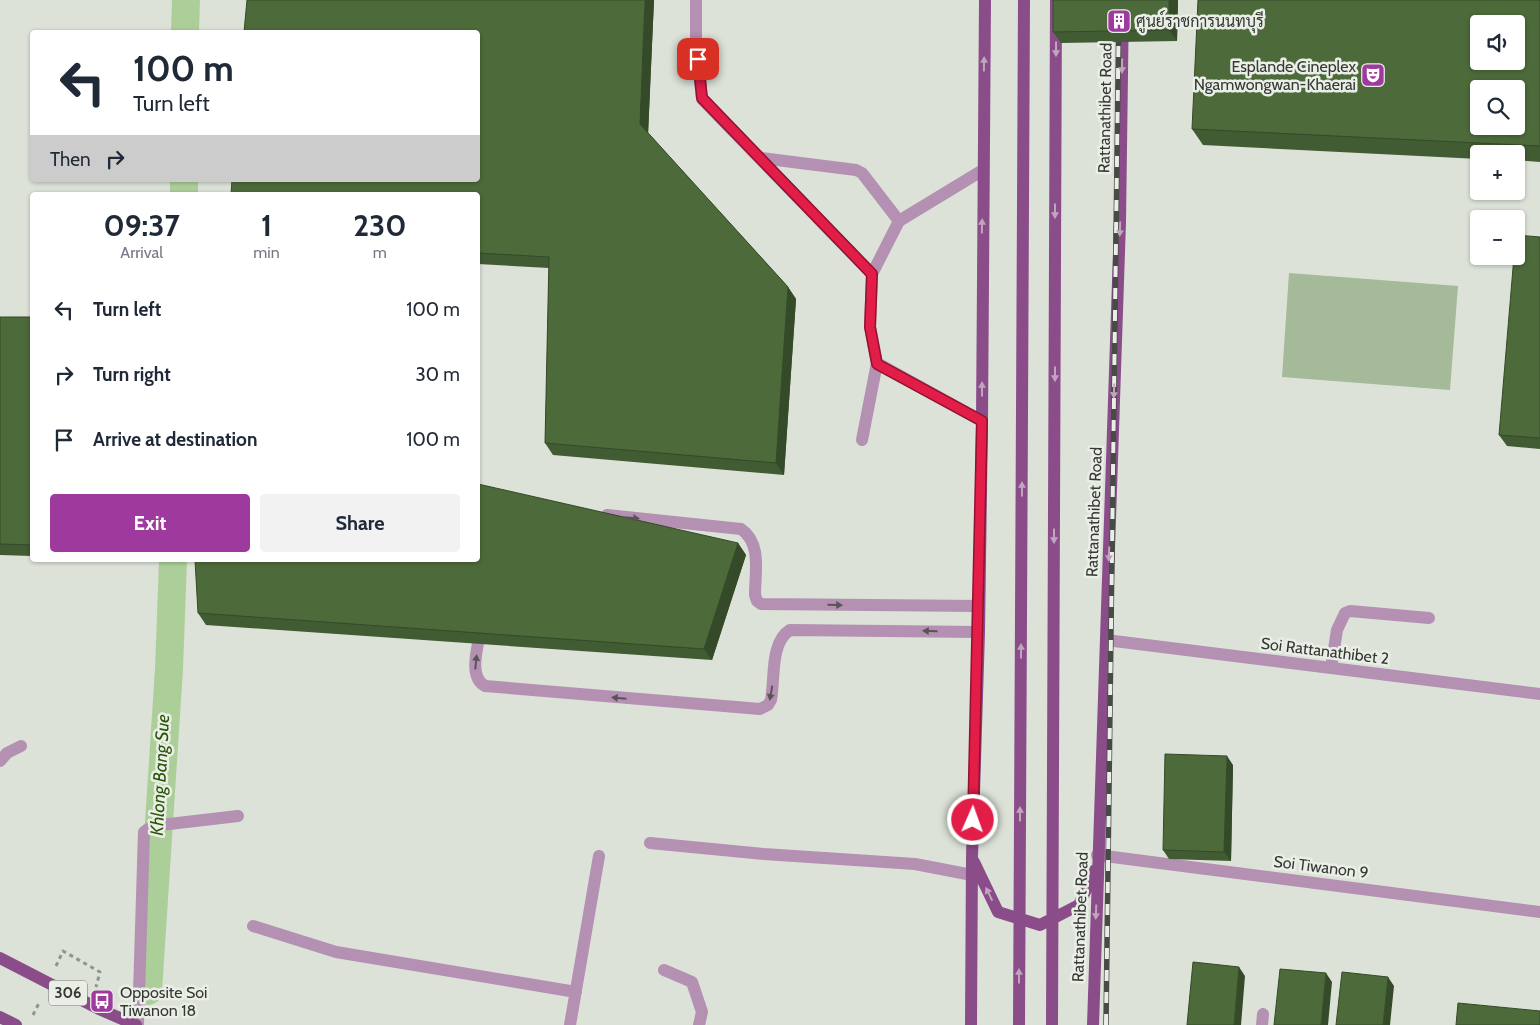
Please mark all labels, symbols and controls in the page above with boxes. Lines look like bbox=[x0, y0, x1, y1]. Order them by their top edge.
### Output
building icon: ศูนย์ราชการนนทบุรี bbox=[1106, 8, 1132, 34]
place label: ศูนย์ราชการนนทบุรี bbox=[1136, 9, 1264, 33]
map controls bbox=[1470, 15, 1525, 265]
button: sound bbox=[1470, 15, 1525, 70]
pin bbox=[677, 38, 719, 80]
one-way arrow bbox=[1052, 41, 1060, 57]
street label: Rattanathibet Road bbox=[1094, 43, 1116, 173]
icon: arrive bbox=[684, 45, 712, 73]
text: 100 m bbox=[133, 47, 234, 90]
icon: left bbox=[50, 50, 115, 115]
one-way arrow bbox=[980, 56, 988, 72]
place label: Esplande Cineplex Ngamwongwan-Khaerai bbox=[1194, 57, 1356, 94]
one-way arrow bbox=[1118, 58, 1126, 74]
theatre icon: Esplande Cineplex Ngamwongwan-Khaerai bbox=[1360, 62, 1386, 88]
button: search bbox=[1470, 80, 1525, 135]
text: Turn left bbox=[133, 90, 210, 117]
icon: right bbox=[101, 145, 129, 173]
button: + bbox=[1470, 145, 1525, 200]
text: Then bbox=[50, 148, 91, 171]
one-way arrow bbox=[1051, 203, 1059, 219]
text: 09:37 bbox=[104, 207, 180, 244]
text: 1 bbox=[261, 207, 272, 244]
text: 230 bbox=[353, 207, 406, 244]
button: − bbox=[1470, 210, 1525, 265]
one-way arrow bbox=[978, 218, 986, 234]
one-way arrow bbox=[1115, 221, 1123, 237]
text: Arrival bbox=[120, 243, 163, 262]
text: min bbox=[253, 243, 280, 262]
text: m bbox=[373, 243, 387, 262]
icon: left bbox=[50, 296, 78, 324]
text: Turn left bbox=[93, 298, 161, 321]
text: 100 m bbox=[406, 298, 460, 321]
icon: right bbox=[50, 361, 78, 389]
text: Turn right bbox=[93, 363, 171, 386]
text: 30 m bbox=[416, 363, 460, 386]
one-way arrow bbox=[1051, 366, 1059, 382]
one-way arrow bbox=[978, 381, 986, 397]
one-way arrow bbox=[1110, 383, 1118, 399]
icon: arrive bbox=[50, 426, 78, 454]
text: Arrive at destination bbox=[93, 428, 257, 451]
text: 100 m bbox=[406, 428, 460, 451]
street label: Rattanathibet Road bbox=[1082, 447, 1106, 577]
one-way arrow bbox=[1018, 481, 1026, 497]
button: Exit bbox=[50, 494, 250, 552]
button: Share bbox=[260, 494, 460, 552]
one-way arrow bbox=[624, 514, 640, 522]
one-way arrow bbox=[1050, 528, 1058, 544]
one-way arrow bbox=[1104, 546, 1112, 562]
one-way arrow bbox=[827, 601, 843, 609]
one-way arrow bbox=[922, 627, 938, 635]
street label: Soi Rattanathibet 2 bbox=[1260, 634, 1390, 668]
one-way arrow bbox=[1017, 643, 1025, 659]
one-way arrow bbox=[473, 654, 481, 670]
one-way arrow bbox=[767, 686, 775, 702]
one-way arrow bbox=[611, 693, 627, 701]
water label: Khlong Bang Sue bbox=[146, 714, 174, 836]
position arrow bbox=[946, 793, 998, 845]
one-way arrow bbox=[1016, 806, 1024, 822]
street label: Rattanathibet Road bbox=[1068, 852, 1092, 982]
street label: Soi Tiwanon 9 bbox=[1272, 852, 1370, 882]
one-way arrow bbox=[985, 887, 993, 901]
one-way arrow bbox=[1092, 904, 1100, 920]
one-way arrow bbox=[1015, 968, 1023, 984]
road number: 306 bbox=[49, 980, 87, 1006]
place label: Opposite Soi Tiwanon 18 bbox=[120, 983, 208, 1020]
bus stop icon: Opposite Soi Tiwanon 18 bbox=[89, 988, 115, 1014]

